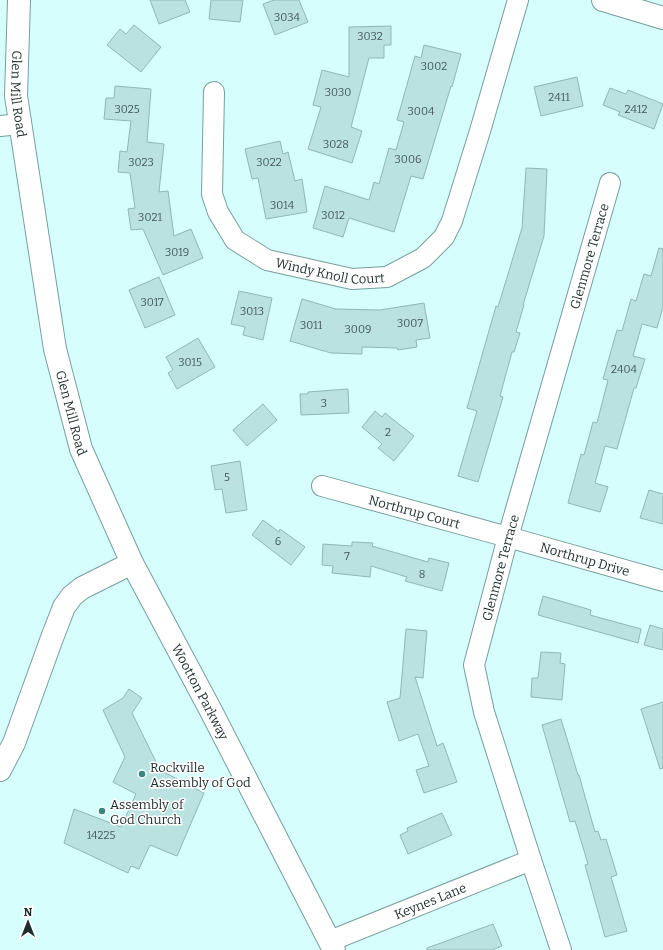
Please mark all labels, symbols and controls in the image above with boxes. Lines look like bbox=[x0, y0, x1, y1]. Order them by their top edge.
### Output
house number: 3034 bbox=[274, 11, 301, 24]
house number: 3032 bbox=[357, 30, 383, 43]
street label: Glen Mill Road bbox=[8, 50, 30, 139]
house number: 3002 bbox=[421, 60, 447, 73]
house number: 3030 bbox=[325, 86, 351, 99]
house number: 2411 bbox=[548, 91, 570, 104]
house number: 3025 bbox=[114, 103, 140, 116]
house number: 2412 bbox=[625, 103, 647, 116]
house number: 3004 bbox=[408, 105, 435, 118]
house number: 3028 bbox=[323, 138, 349, 151]
house number: 3006 bbox=[395, 153, 421, 166]
house number: 3023 bbox=[128, 156, 154, 169]
house number: 3022 bbox=[256, 156, 282, 169]
house number: 3014 bbox=[270, 199, 295, 212]
street label: Glenmore Terrace bbox=[567, 201, 611, 311]
house number: 3012 bbox=[321, 209, 345, 222]
house number: 3021 bbox=[138, 211, 162, 224]
house number: 3019 bbox=[165, 246, 189, 259]
street label: Windy Knoll Court bbox=[274, 255, 385, 287]
house number: 3017 bbox=[140, 296, 164, 309]
house number: 3013 bbox=[240, 305, 264, 318]
house number: 3007 bbox=[397, 317, 423, 330]
house number: 3011 bbox=[300, 319, 323, 332]
house number: 3009 bbox=[345, 323, 371, 336]
house number: 3015 bbox=[178, 356, 202, 369]
house number: 2404 bbox=[611, 363, 638, 376]
street label: Glen Mill Road bbox=[53, 369, 91, 458]
house number: 3 bbox=[321, 397, 327, 410]
house number: 2 bbox=[385, 426, 391, 439]
house number: 5 bbox=[224, 471, 230, 484]
street label: Northrup Court bbox=[367, 492, 462, 531]
street label: Glenmore Terrace bbox=[479, 513, 522, 622]
house number: 6 bbox=[275, 535, 281, 548]
street label: Northrup Drive bbox=[539, 539, 631, 579]
house number: 7 bbox=[344, 550, 350, 563]
house number: 8 bbox=[419, 568, 425, 581]
street label: Wootton Parkway bbox=[169, 641, 232, 742]
place label: Rockville Assembly of God bbox=[150, 760, 251, 790]
marker: Rockville Assembly of God bbox=[137, 769, 147, 779]
place label: Assembly of God Church bbox=[110, 797, 185, 827]
marker: Assembly of God Church bbox=[97, 806, 107, 816]
house number: 14225 bbox=[87, 829, 115, 842]
street label: Keynes Lane bbox=[392, 879, 468, 922]
north arrow bbox=[8, 902, 48, 942]
text: N bbox=[24, 906, 33, 919]

